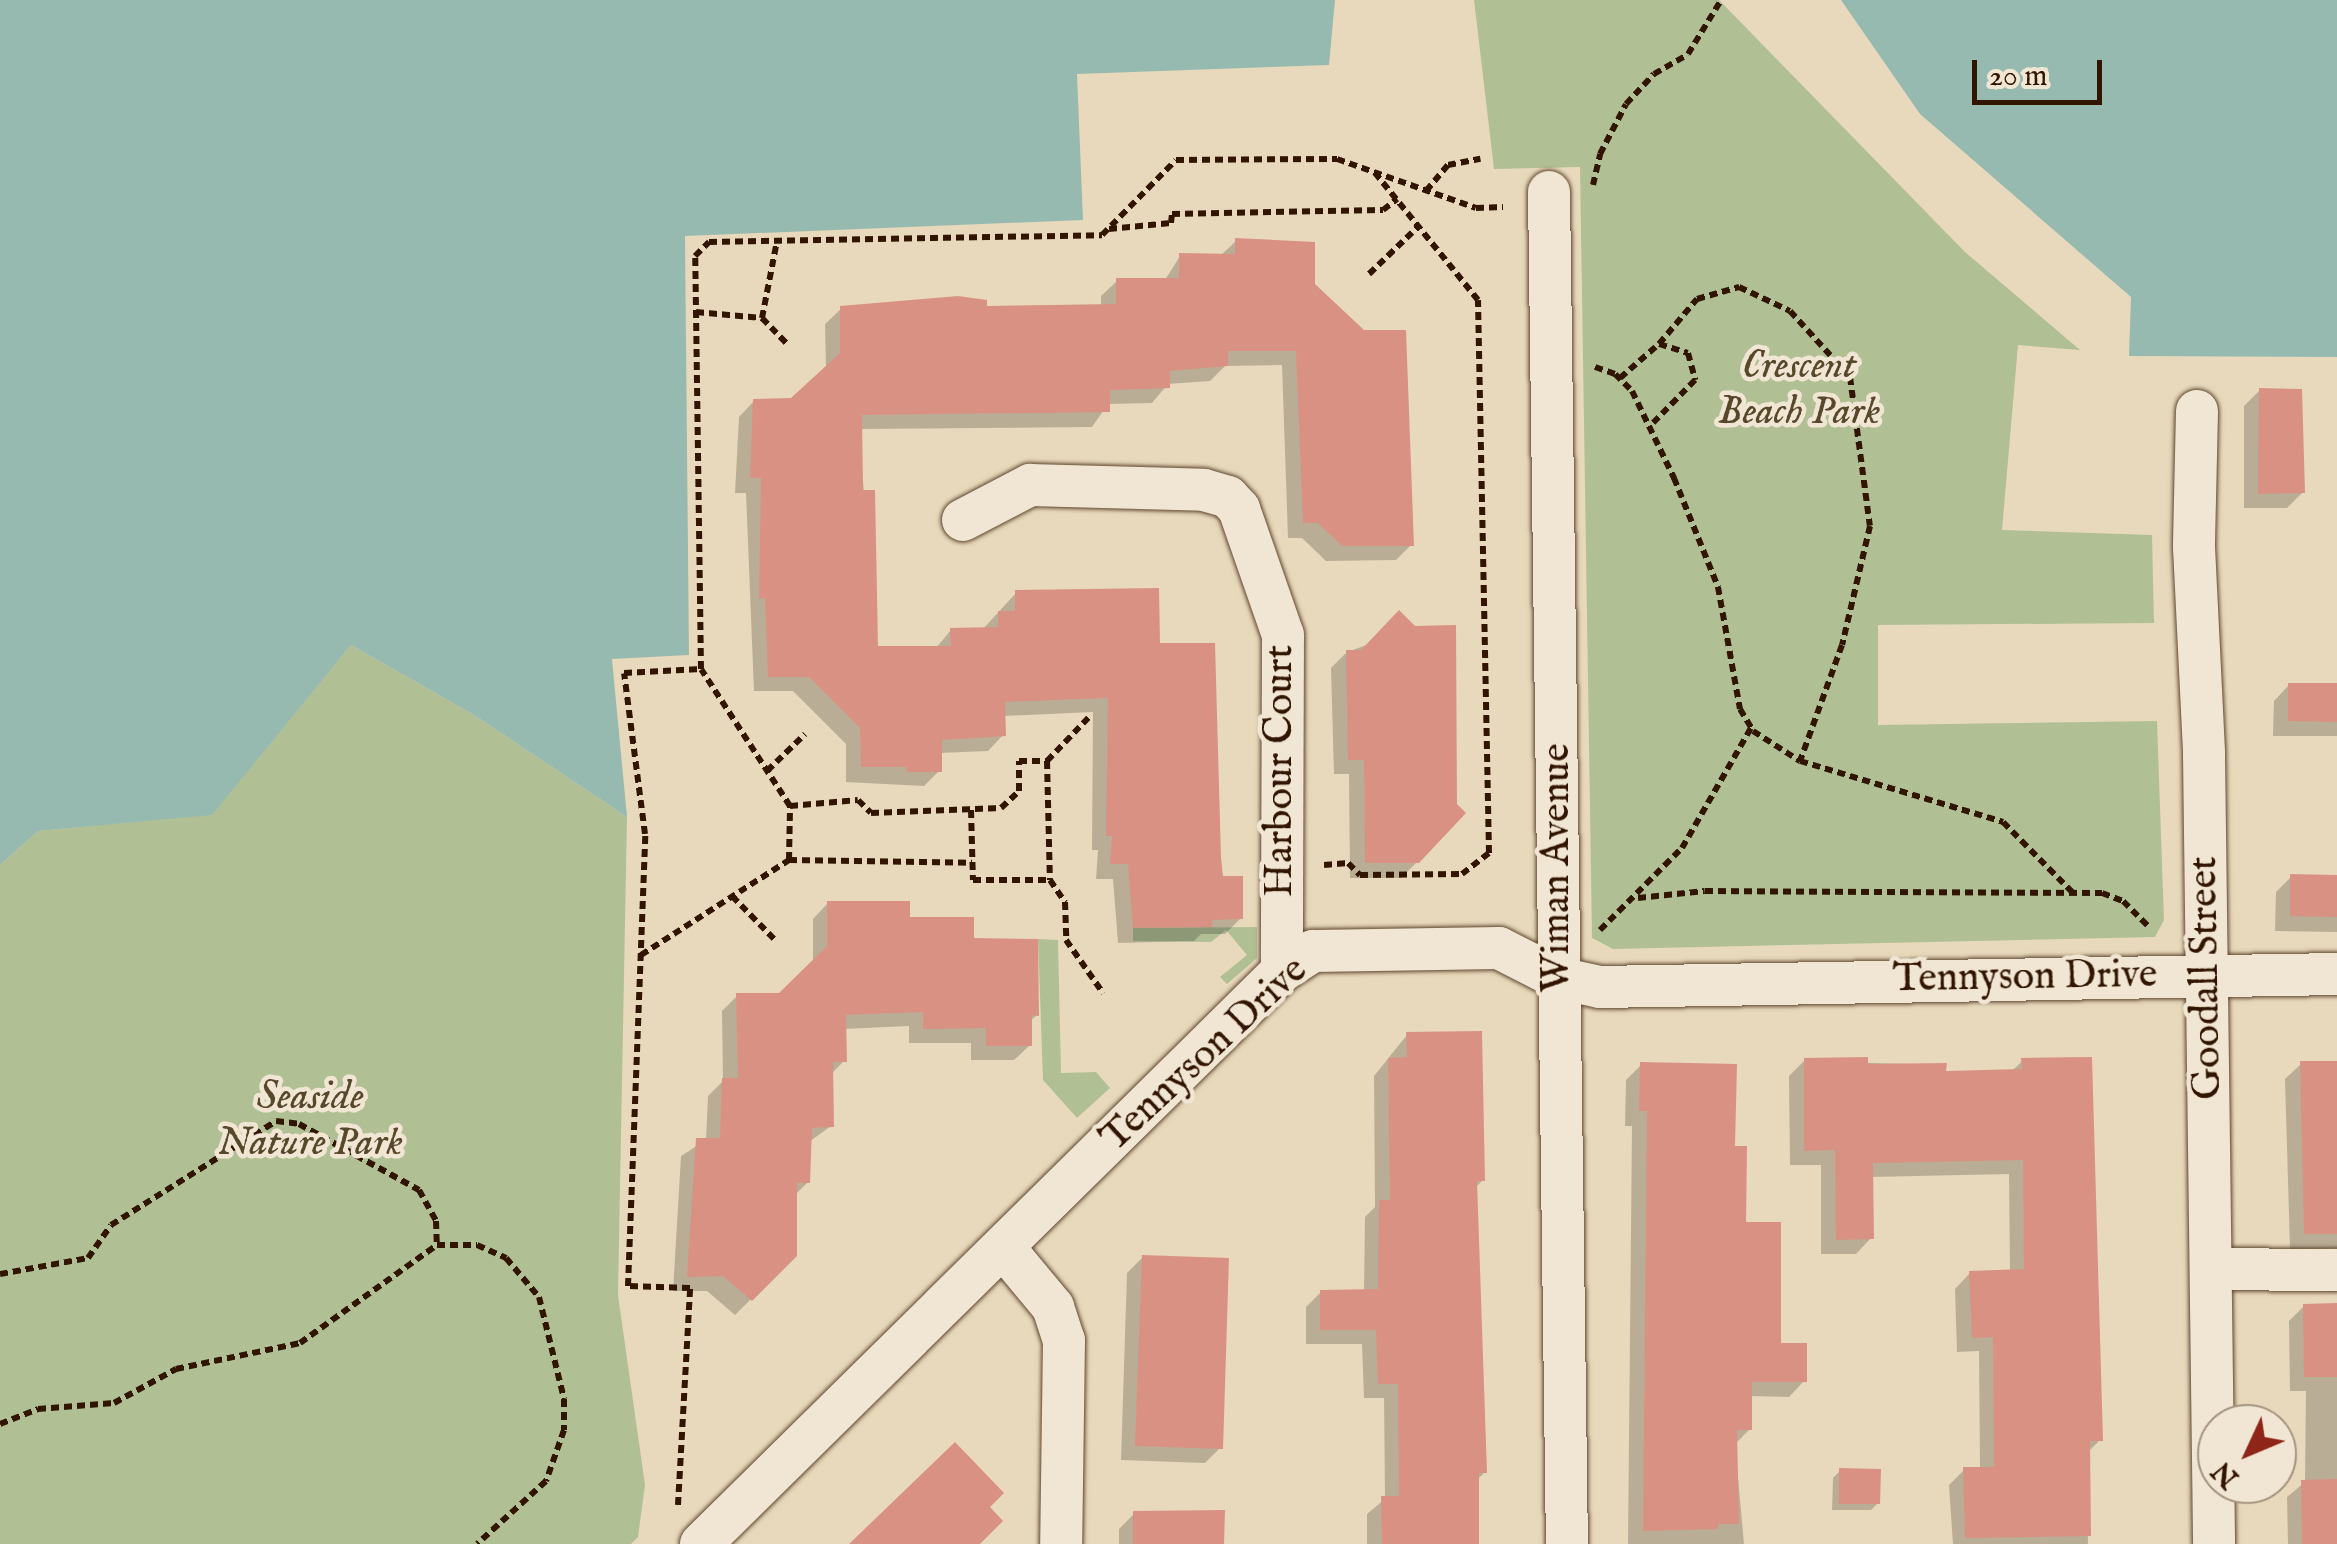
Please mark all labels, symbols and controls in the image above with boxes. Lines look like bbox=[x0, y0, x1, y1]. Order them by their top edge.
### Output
scale bar bbox=[1977, 40, 2107, 102]
text: 20 m bbox=[1989, 58, 2048, 96]
park label: Crescent Beach Park bbox=[1718, 343, 1880, 437]
street label: Harbour Court bbox=[1257, 645, 1305, 897]
street label: Wiman Avenue bbox=[1534, 743, 1582, 993]
street label: Goodall Street bbox=[2181, 856, 2233, 1100]
street label: Tennyson Drive bbox=[1092, 947, 1318, 1163]
street label: Tennyson Drive bbox=[1892, 952, 2158, 1004]
park label: Seaside Nature Park bbox=[217, 1074, 403, 1168]
north arrow bbox=[2197, 1404, 2297, 1504]
text: N bbox=[2205, 1453, 2248, 1495]

